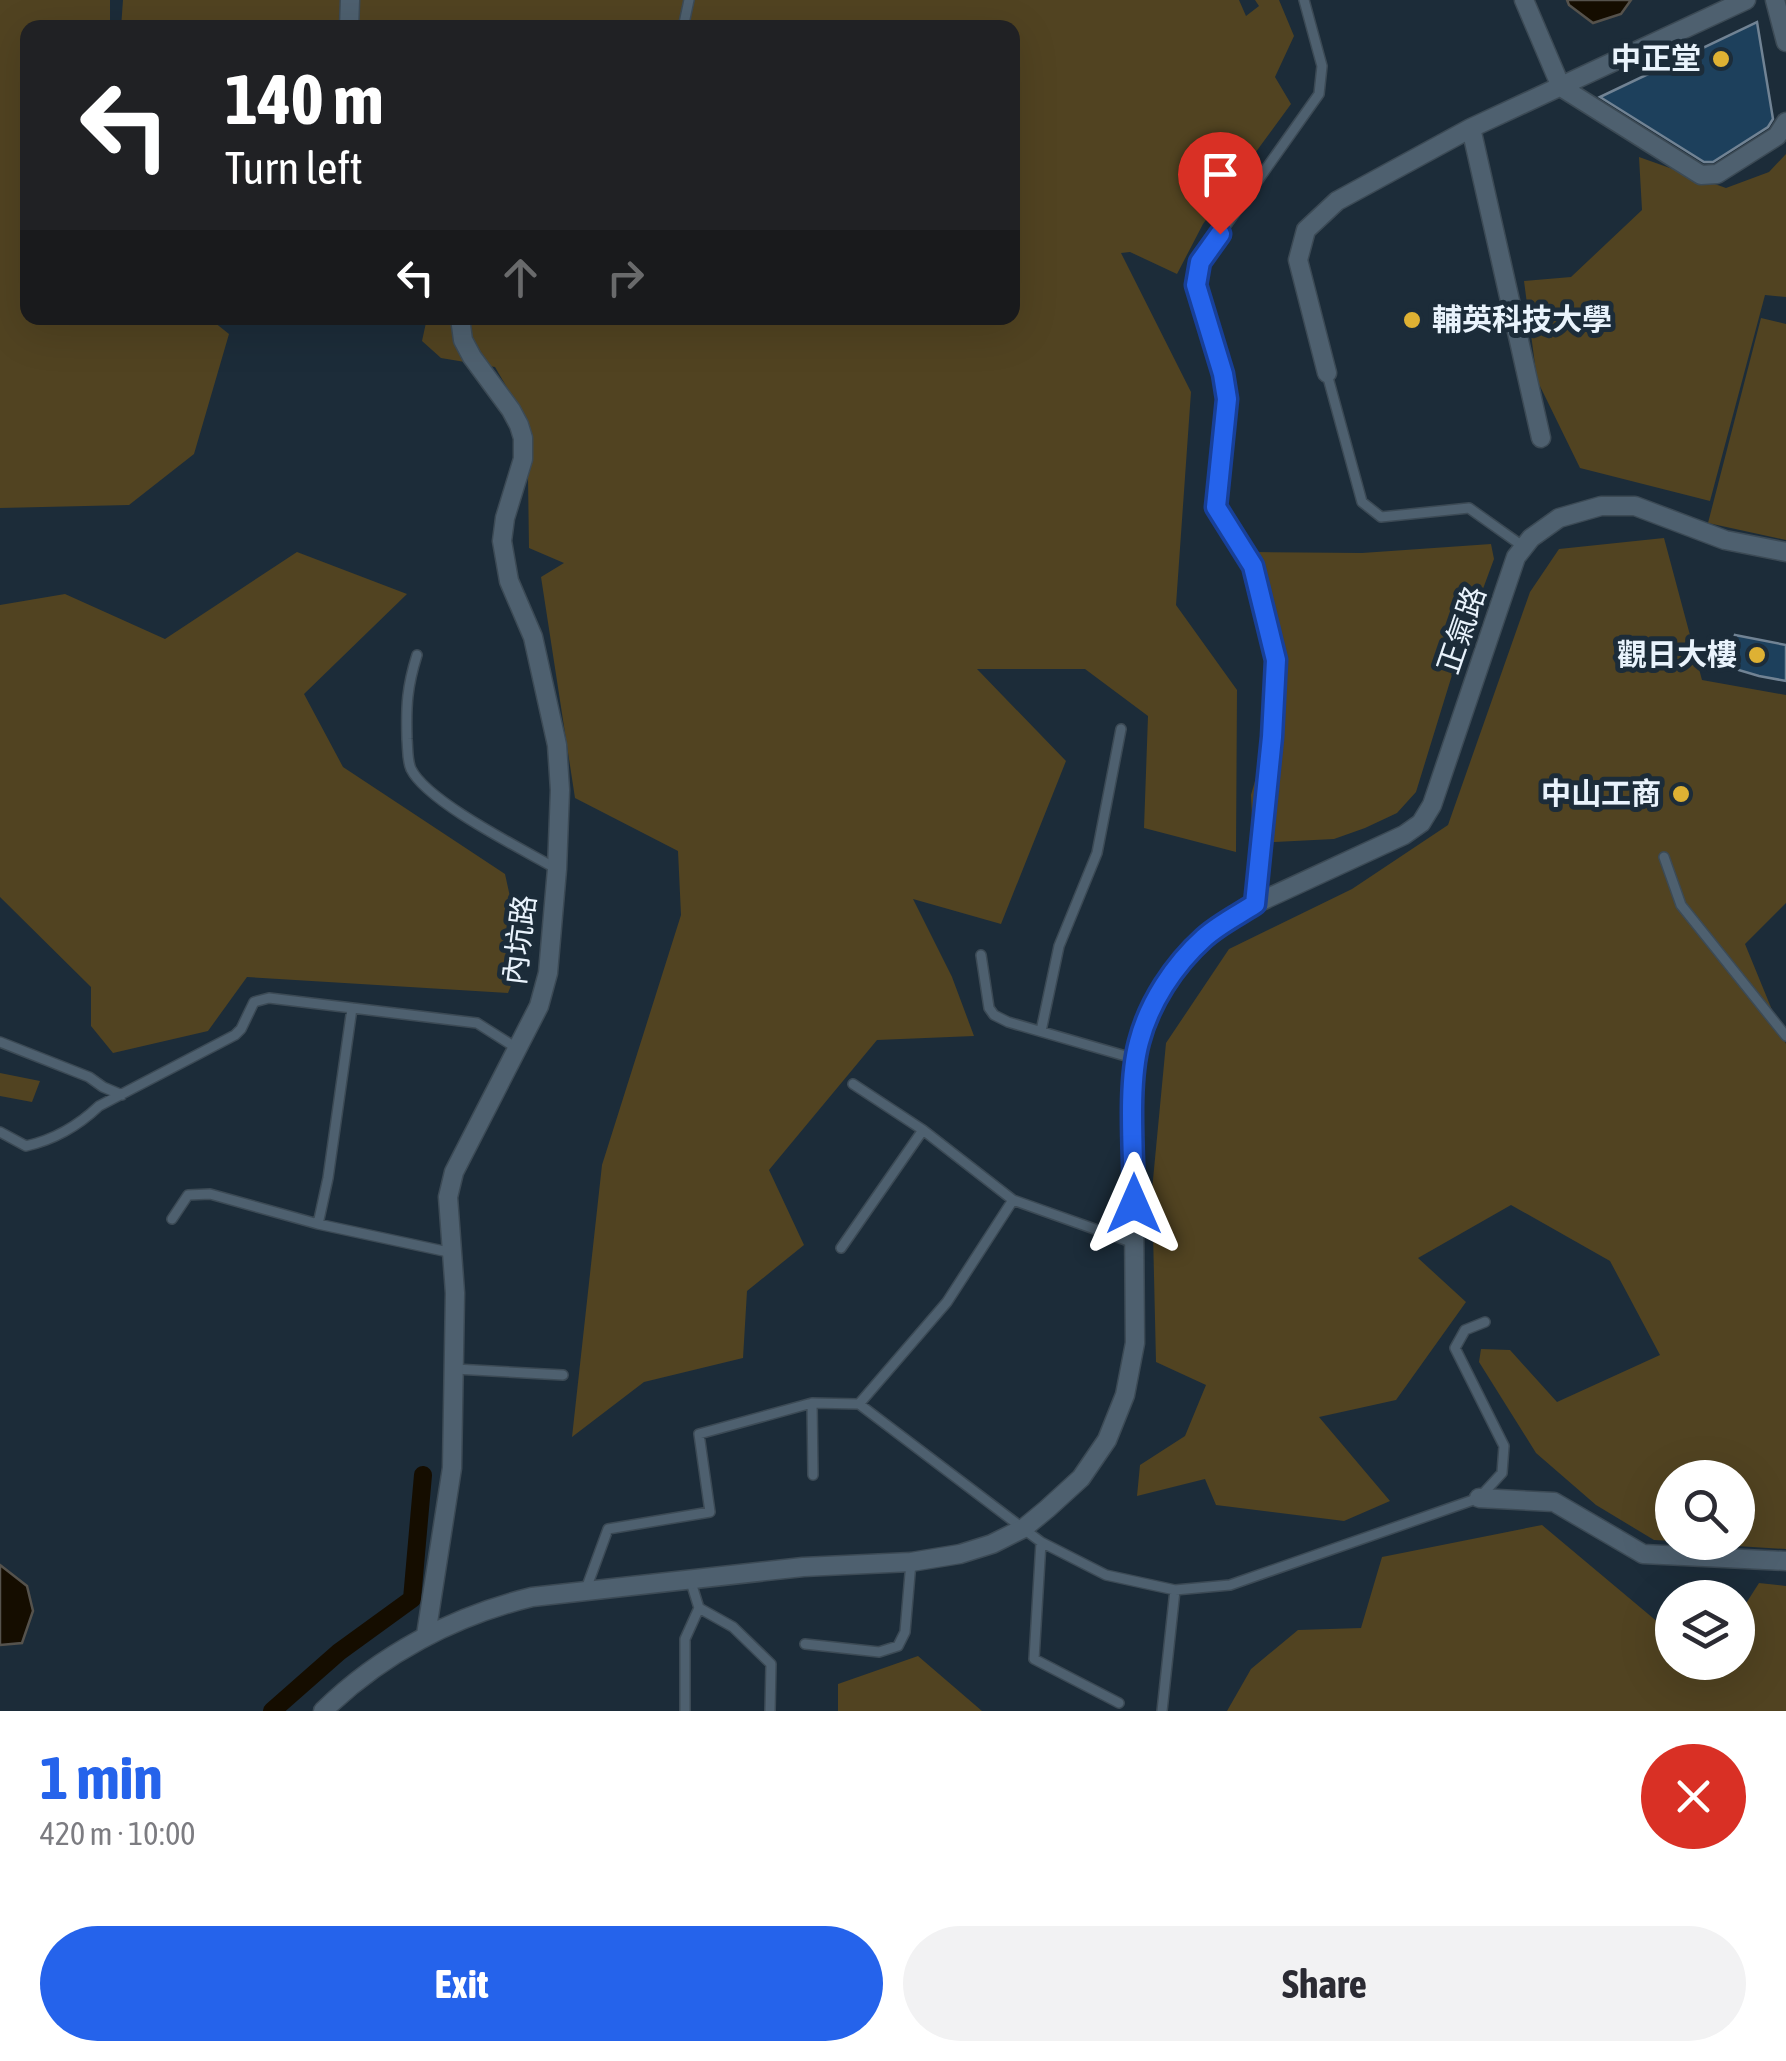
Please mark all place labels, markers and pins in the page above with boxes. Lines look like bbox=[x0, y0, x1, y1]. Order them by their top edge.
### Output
place label: 中正堂 bbox=[1611, 41, 1701, 75]
marker: 中正堂 bbox=[1710, 48, 1732, 70]
pin bbox=[1178, 132, 1263, 235]
place label: 輔英科技大學 bbox=[1432, 302, 1612, 336]
marker: 輔英科技大學 bbox=[1401, 309, 1423, 331]
place label: 觀日大樓 bbox=[1617, 637, 1737, 671]
marker: 觀日大樓 bbox=[1746, 644, 1768, 666]
place label: 中山工商 bbox=[1541, 776, 1661, 810]
marker: 中山工商 bbox=[1670, 783, 1692, 805]

